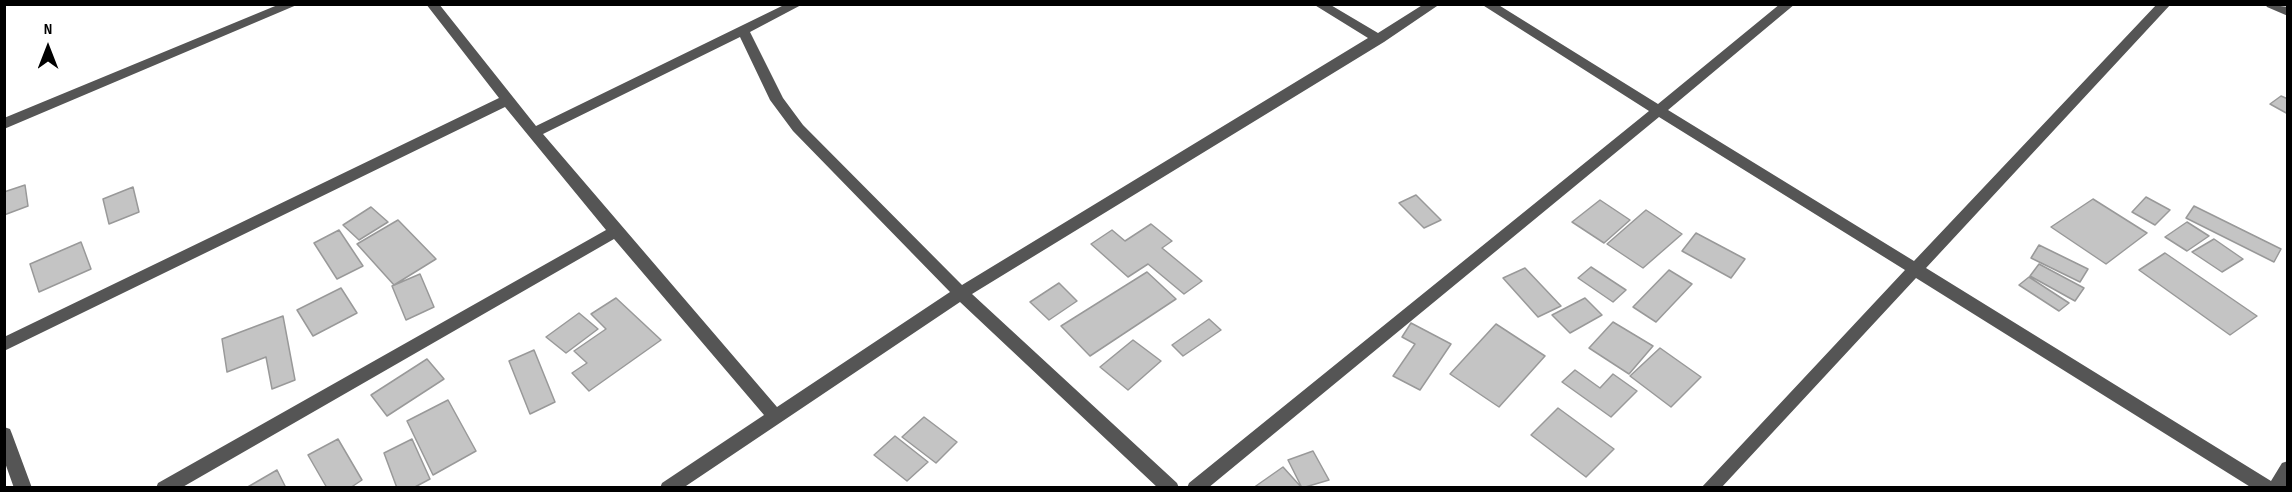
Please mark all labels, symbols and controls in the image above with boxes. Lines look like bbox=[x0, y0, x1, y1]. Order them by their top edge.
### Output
north arrow bbox=[18, 18, 78, 78]
text: N bbox=[44, 20, 52, 39]

